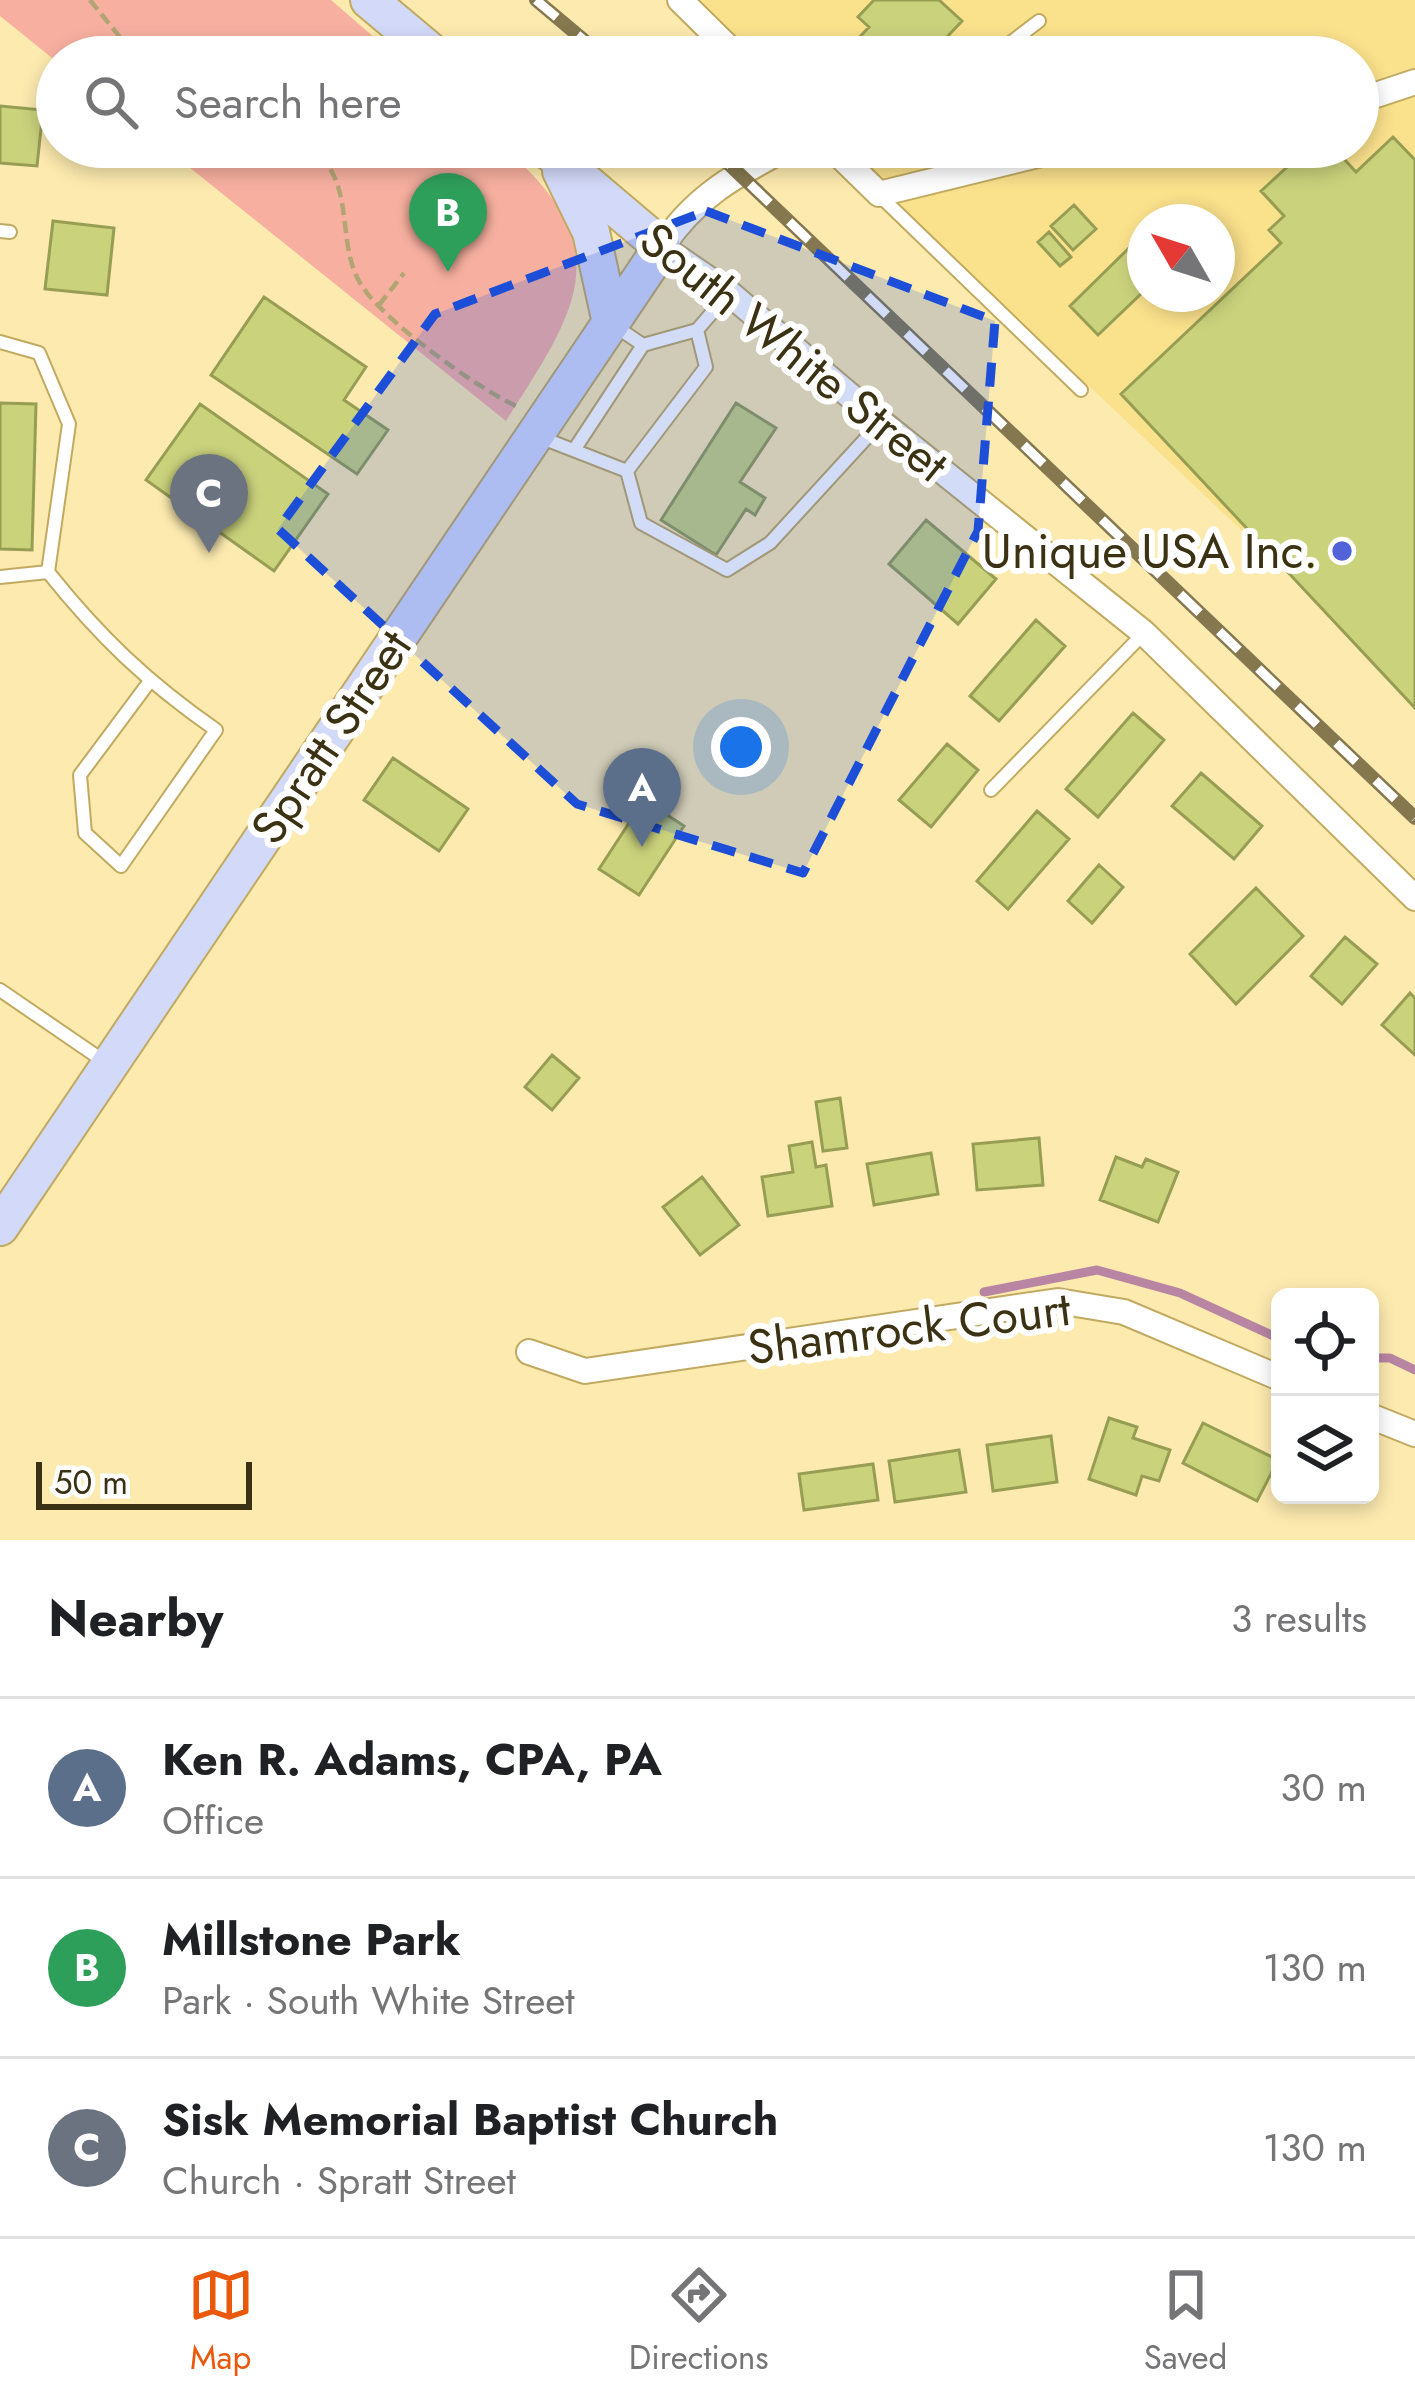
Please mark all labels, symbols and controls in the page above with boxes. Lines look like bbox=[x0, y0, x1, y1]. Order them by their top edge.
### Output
search box bbox=[36, 36, 1379, 168]
icon: search bbox=[78, 69, 144, 135]
text: Search here bbox=[174, 70, 402, 135]
pin: B bbox=[409, 173, 487, 272]
north arrow bbox=[1127, 204, 1235, 312]
street label: South White Street bbox=[625, 206, 963, 498]
pin: C bbox=[170, 454, 248, 553]
place label: Unique USA Inc. bbox=[982, 517, 1318, 586]
marker: Unique USA Inc. bbox=[1329, 538, 1355, 564]
street label: Spratt Street bbox=[234, 616, 428, 858]
your location bbox=[711, 717, 771, 777]
pin: A bbox=[603, 748, 681, 847]
street label: Shamrock Court bbox=[744, 1274, 1075, 1382]
map controls bbox=[1271, 1288, 1379, 1504]
button: locate bbox=[1271, 1288, 1379, 1396]
button: layers bbox=[1271, 1396, 1379, 1504]
scale bar bbox=[36, 1456, 252, 1509]
text: 50 m bbox=[54, 1459, 128, 1506]
text: Nearby bbox=[48, 1581, 223, 1655]
text: 3 results bbox=[1231, 1590, 1367, 1647]
text: Ken R. Adams, CPA, PA bbox=[162, 1727, 662, 1792]
text: A bbox=[73, 1759, 101, 1816]
text: 30 m bbox=[1280, 1759, 1367, 1816]
text: Office bbox=[162, 1792, 264, 1849]
text: Millstone Park bbox=[162, 1907, 461, 1972]
text: B bbox=[74, 1939, 100, 1996]
text: 130 m bbox=[1263, 1939, 1367, 1996]
text: Park · South White Street bbox=[162, 1972, 575, 2029]
text: Sisk Memorial Baptist Church bbox=[162, 2087, 778, 2152]
text: C bbox=[73, 2119, 101, 2176]
text: 130 m bbox=[1263, 2119, 1367, 2176]
text: Church · Spratt Street bbox=[162, 2152, 516, 2209]
tab: Map bbox=[188, 2262, 254, 2381]
tab: Directions bbox=[629, 2262, 769, 2381]
tab: Saved bbox=[1144, 2262, 1227, 2381]

